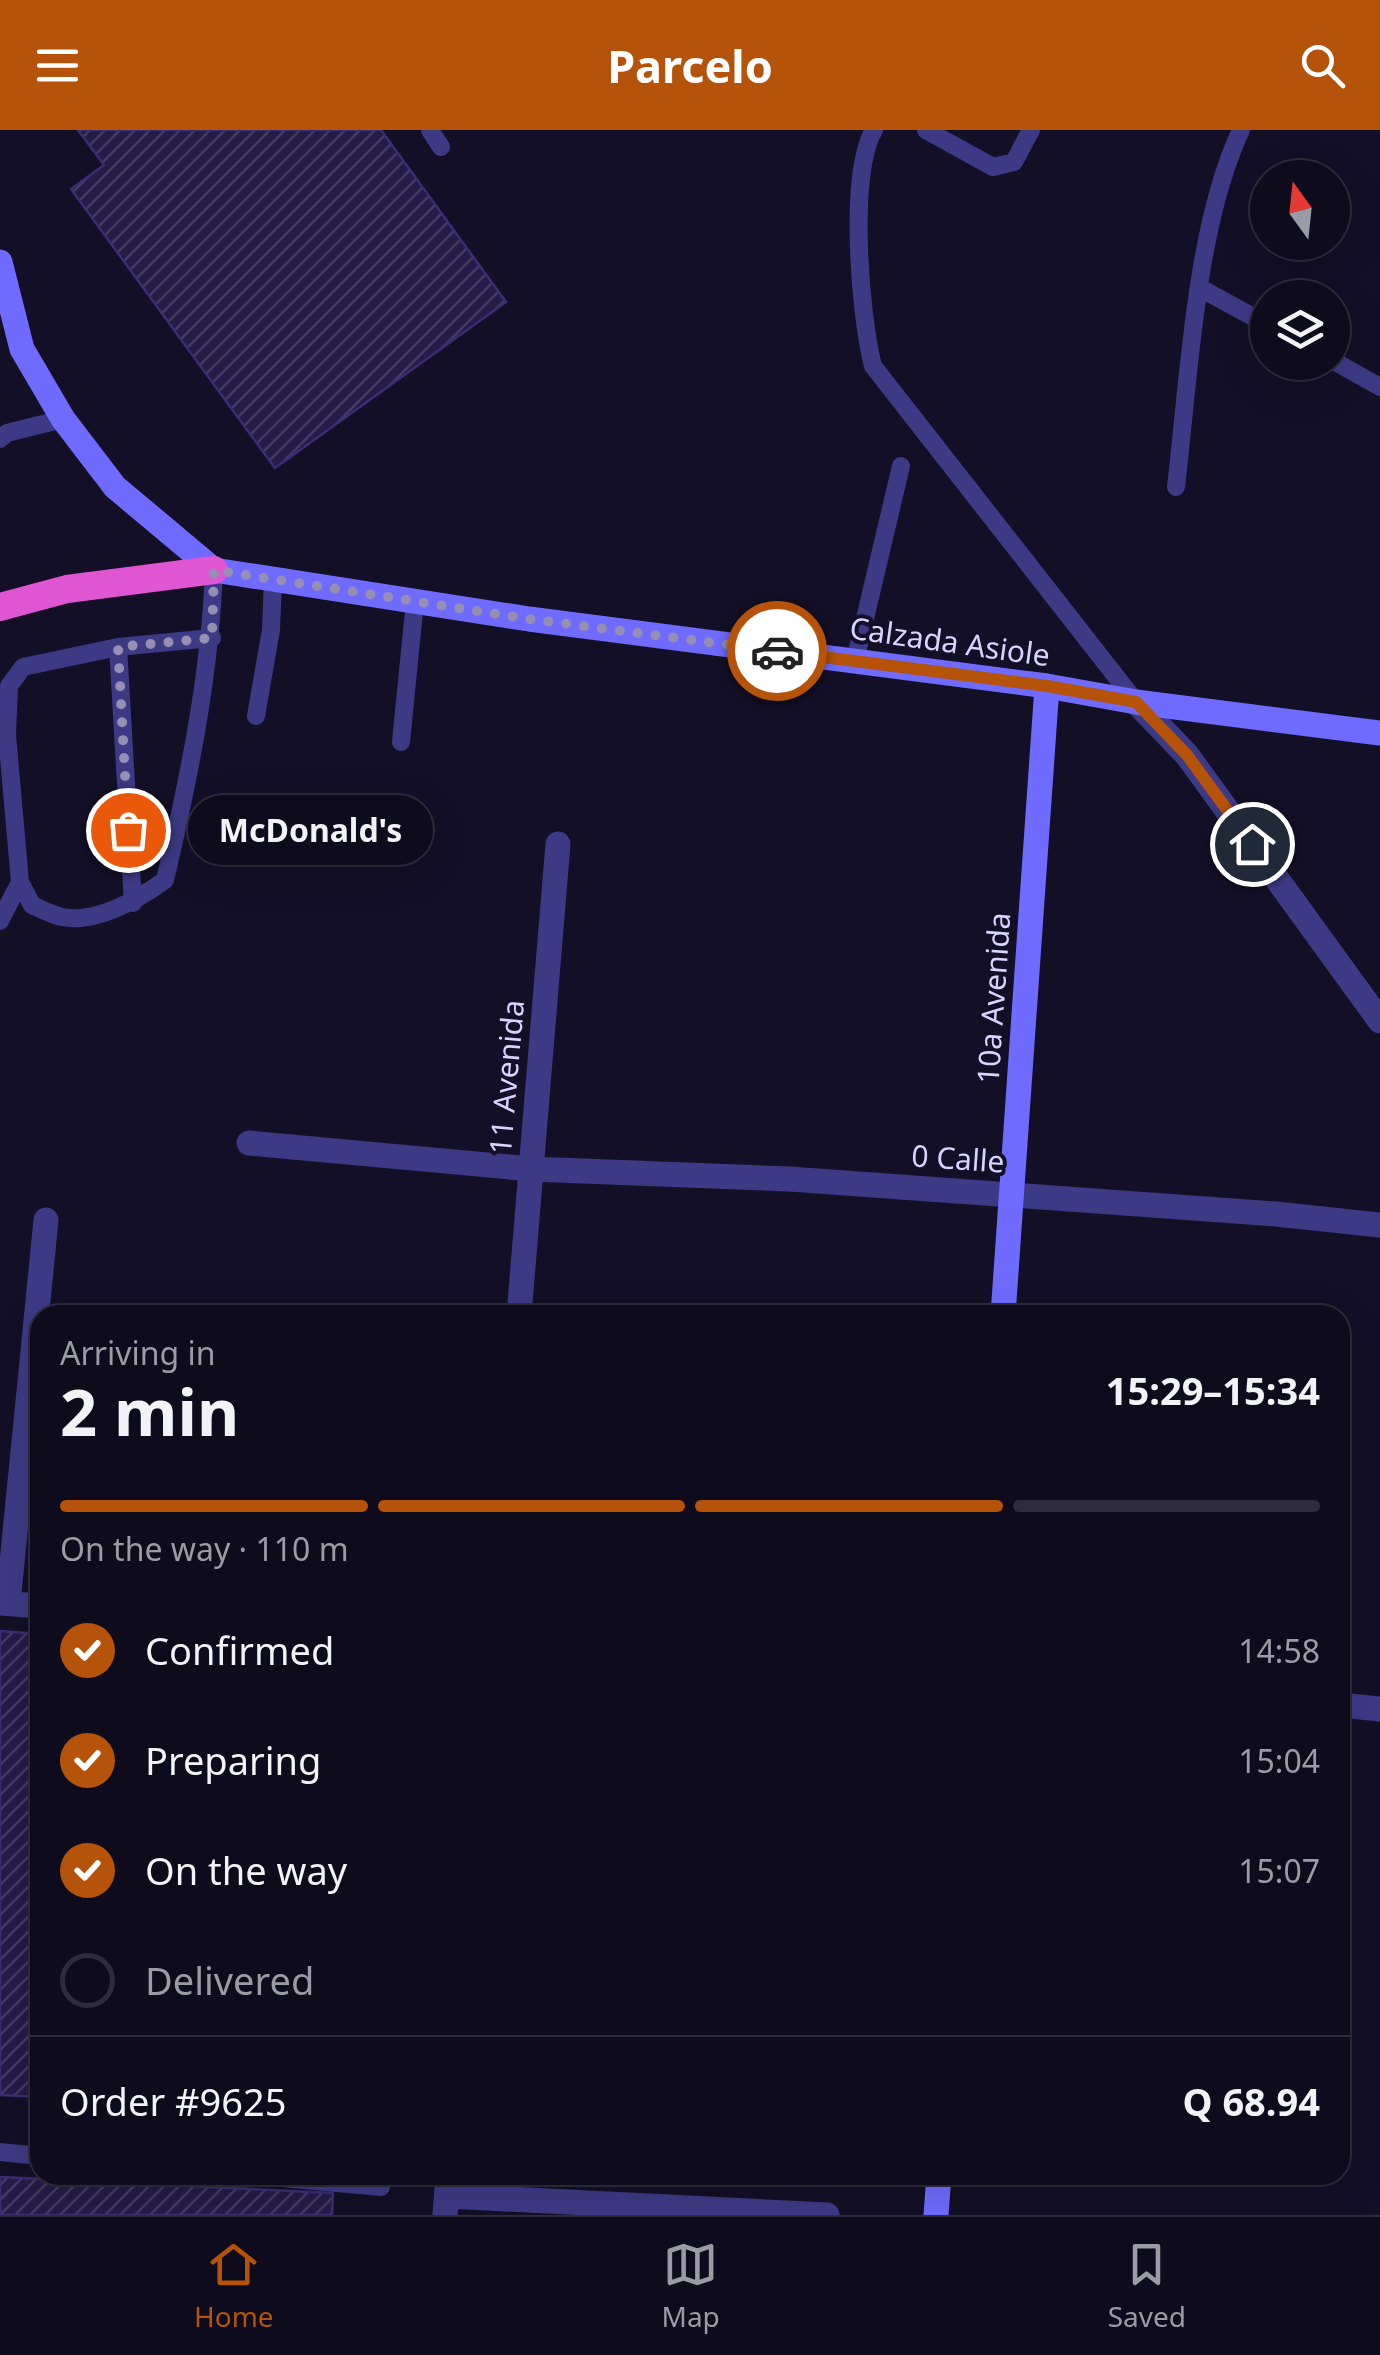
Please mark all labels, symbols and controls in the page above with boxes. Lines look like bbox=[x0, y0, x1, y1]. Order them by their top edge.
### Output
text: Parcelo bbox=[607, 35, 773, 96]
icon: menu bbox=[30, 38, 85, 93]
icon: search bbox=[1295, 38, 1350, 93]
north arrow bbox=[1250, 160, 1350, 260]
map controls bbox=[1250, 160, 1350, 380]
button: layers bbox=[1250, 280, 1350, 380]
courier bbox=[727, 601, 827, 701]
street label: Calzada Asiole bbox=[847, 607, 1053, 675]
icon: car bbox=[750, 624, 805, 679]
pin bbox=[86, 788, 171, 873]
callout: McDonald's bbox=[188, 795, 433, 865]
pin bbox=[1210, 802, 1295, 887]
icon: bag bbox=[101, 803, 156, 858]
text: McDonald's bbox=[219, 808, 402, 851]
icon: home bbox=[1225, 817, 1280, 872]
street label: 10a Avenida bbox=[967, 911, 1019, 1085]
street label: 11 Avenida bbox=[479, 998, 533, 1156]
street label: 0 Calle bbox=[910, 1134, 1006, 1182]
text: Arriving in bbox=[60, 1331, 215, 1374]
text: 15:29–15:34 bbox=[1106, 1364, 1320, 1416]
text: 2 min bbox=[60, 1367, 239, 1455]
text: On the way · 110 m bbox=[60, 1527, 349, 1570]
icon: check bbox=[60, 1623, 115, 1678]
text: Confirmed bbox=[145, 1624, 334, 1676]
text: 14:58 bbox=[1238, 1629, 1320, 1672]
icon: check bbox=[60, 1733, 115, 1788]
text: Preparing bbox=[145, 1734, 321, 1786]
text: 15:04 bbox=[1238, 1739, 1320, 1782]
icon: check bbox=[60, 1843, 115, 1898]
text: On the way bbox=[145, 1844, 347, 1896]
text: 15:07 bbox=[1238, 1849, 1320, 1892]
text: Delivered bbox=[145, 1954, 314, 2006]
text: Order #9625 bbox=[60, 2075, 286, 2127]
text: Q 68.94 bbox=[1182, 2075, 1320, 2127]
tab: Home bbox=[194, 2237, 274, 2335]
tab: Map bbox=[662, 2237, 720, 2335]
tab: Saved bbox=[1108, 2237, 1186, 2335]

